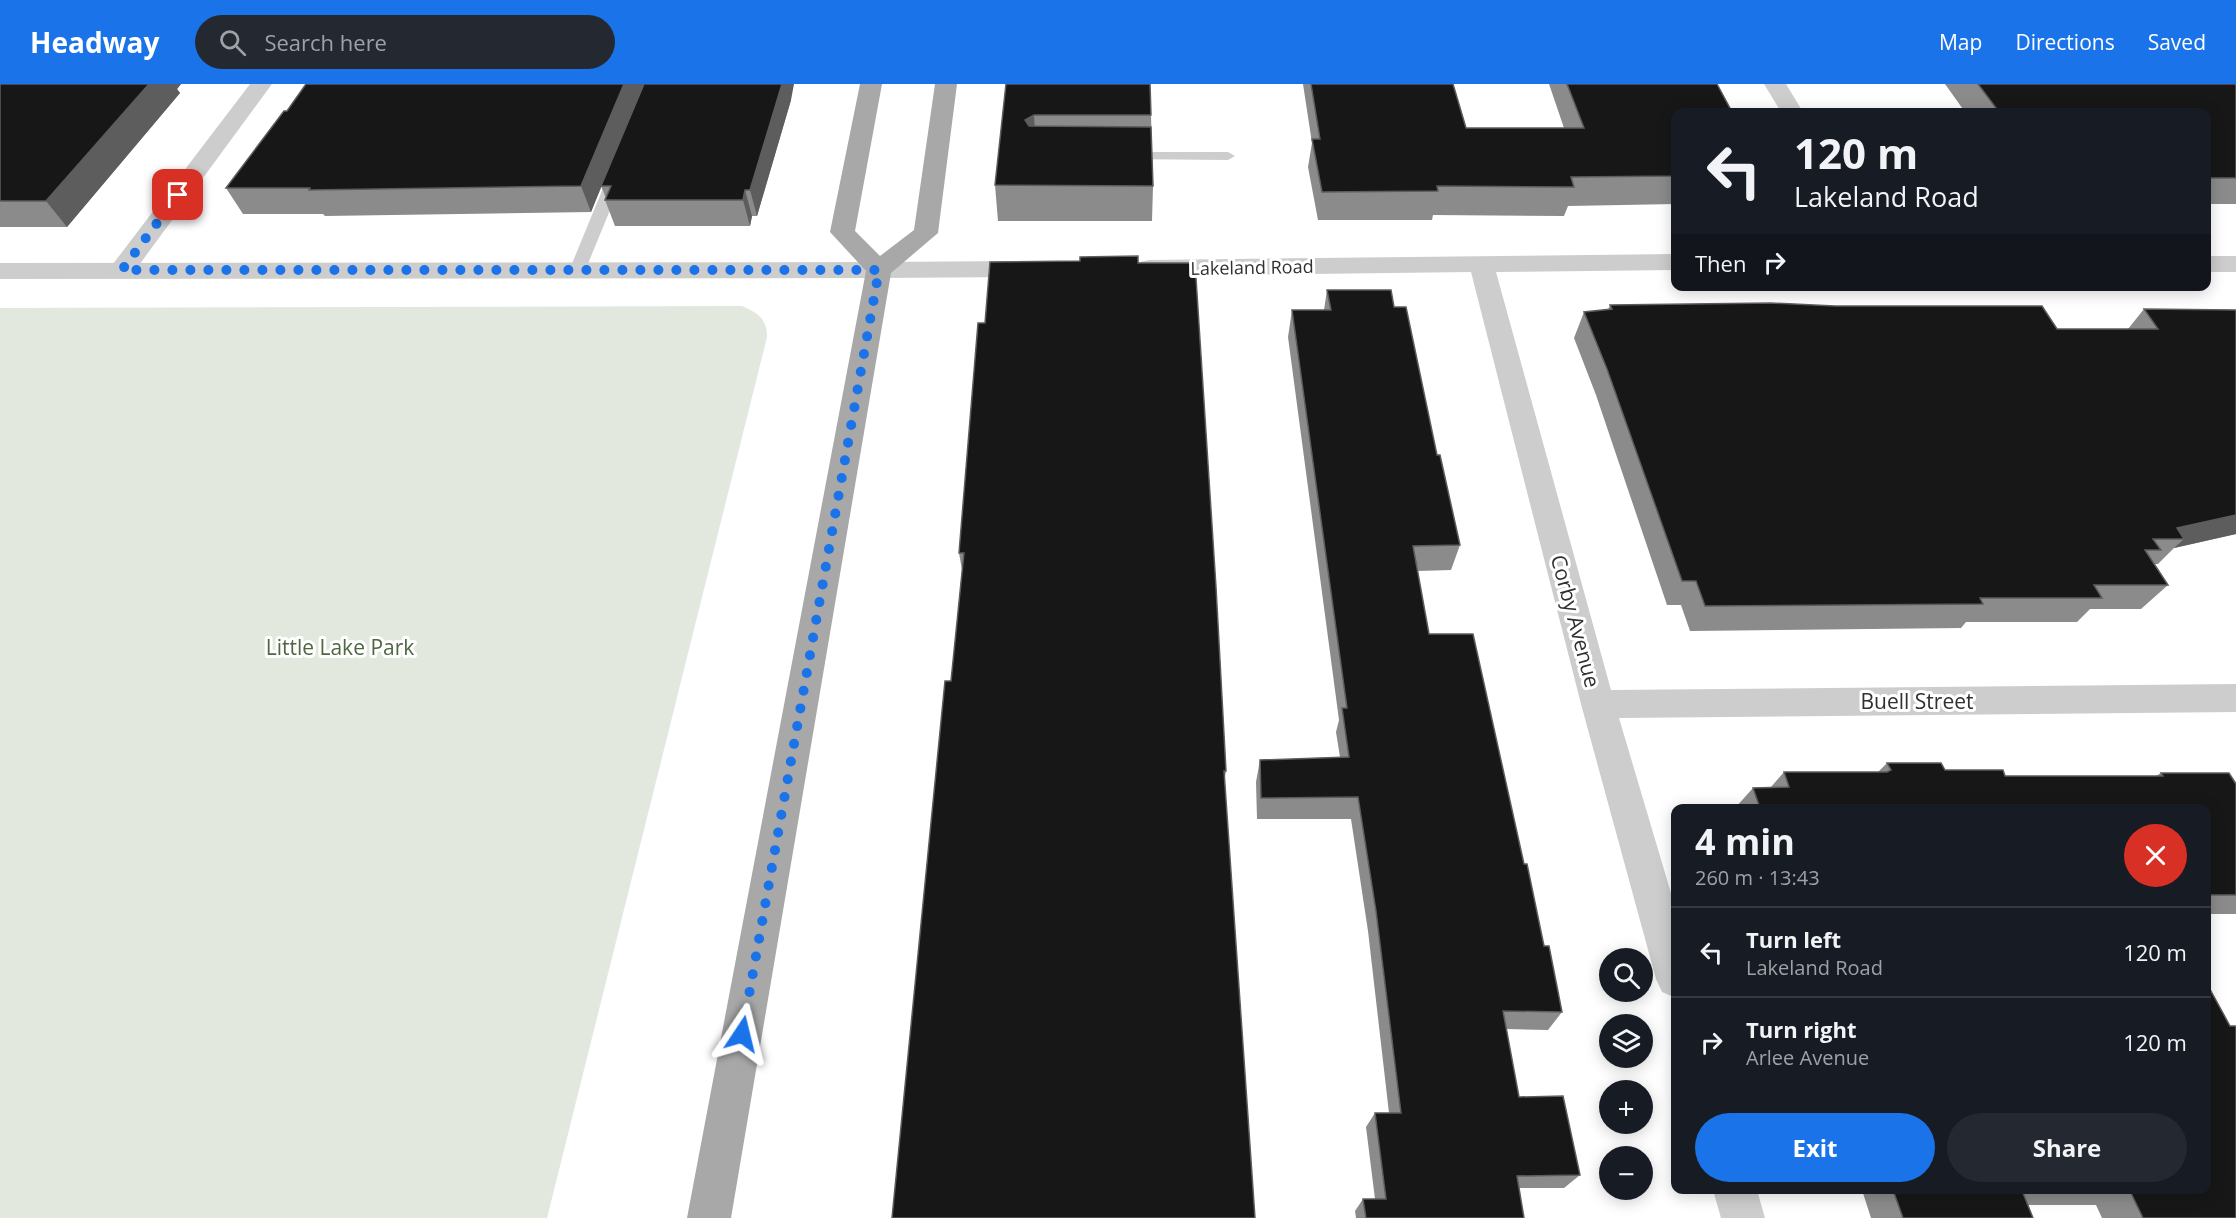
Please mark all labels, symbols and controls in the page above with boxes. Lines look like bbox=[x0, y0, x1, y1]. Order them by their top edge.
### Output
search box bbox=[195, 15, 615, 69]
text: Headway bbox=[30, 23, 159, 61]
icon: search bbox=[216, 26, 249, 59]
text: Search here bbox=[264, 27, 387, 57]
text: Map bbox=[1939, 28, 1982, 56]
text: Directions bbox=[2015, 28, 2115, 56]
text: Saved bbox=[2148, 28, 2206, 56]
text: 120 m bbox=[1794, 124, 1918, 181]
icon: left bbox=[1695, 132, 1773, 210]
pin bbox=[152, 169, 203, 220]
icon: arrive bbox=[161, 178, 194, 211]
text: Lakeland Road bbox=[1794, 178, 1979, 215]
icon: right bbox=[1758, 246, 1791, 279]
text: Then bbox=[1695, 248, 1746, 278]
street label: Lakeland Road bbox=[1190, 254, 1314, 280]
street label: Corby Avenue bbox=[1545, 552, 1607, 690]
park label: Little Lake Park bbox=[266, 633, 414, 661]
street label: Buell Street bbox=[1861, 687, 1973, 715]
text: 4 min bbox=[1695, 817, 1795, 866]
button: close bbox=[2124, 824, 2187, 887]
text: 260 m · 13:43 bbox=[1695, 864, 1820, 891]
text: Turn left bbox=[1746, 924, 1841, 954]
icon: left bbox=[1695, 936, 1728, 969]
text: 120 m bbox=[2123, 937, 2187, 967]
map controls bbox=[1599, 948, 1653, 1200]
button: search bbox=[1599, 948, 1653, 1002]
text: Lakeland Road bbox=[1746, 954, 1883, 981]
position arrow bbox=[710, 1002, 774, 1066]
button: layers bbox=[1599, 1014, 1653, 1068]
text: Turn right bbox=[1746, 1014, 1857, 1044]
icon: right bbox=[1695, 1026, 1728, 1059]
text: 120 m bbox=[2123, 1027, 2187, 1057]
text: Arlee Avenue bbox=[1746, 1044, 1869, 1071]
button: + bbox=[1599, 1080, 1653, 1134]
button: Exit bbox=[1695, 1113, 1935, 1182]
button: Share bbox=[1947, 1113, 2187, 1182]
button: − bbox=[1599, 1146, 1653, 1200]

